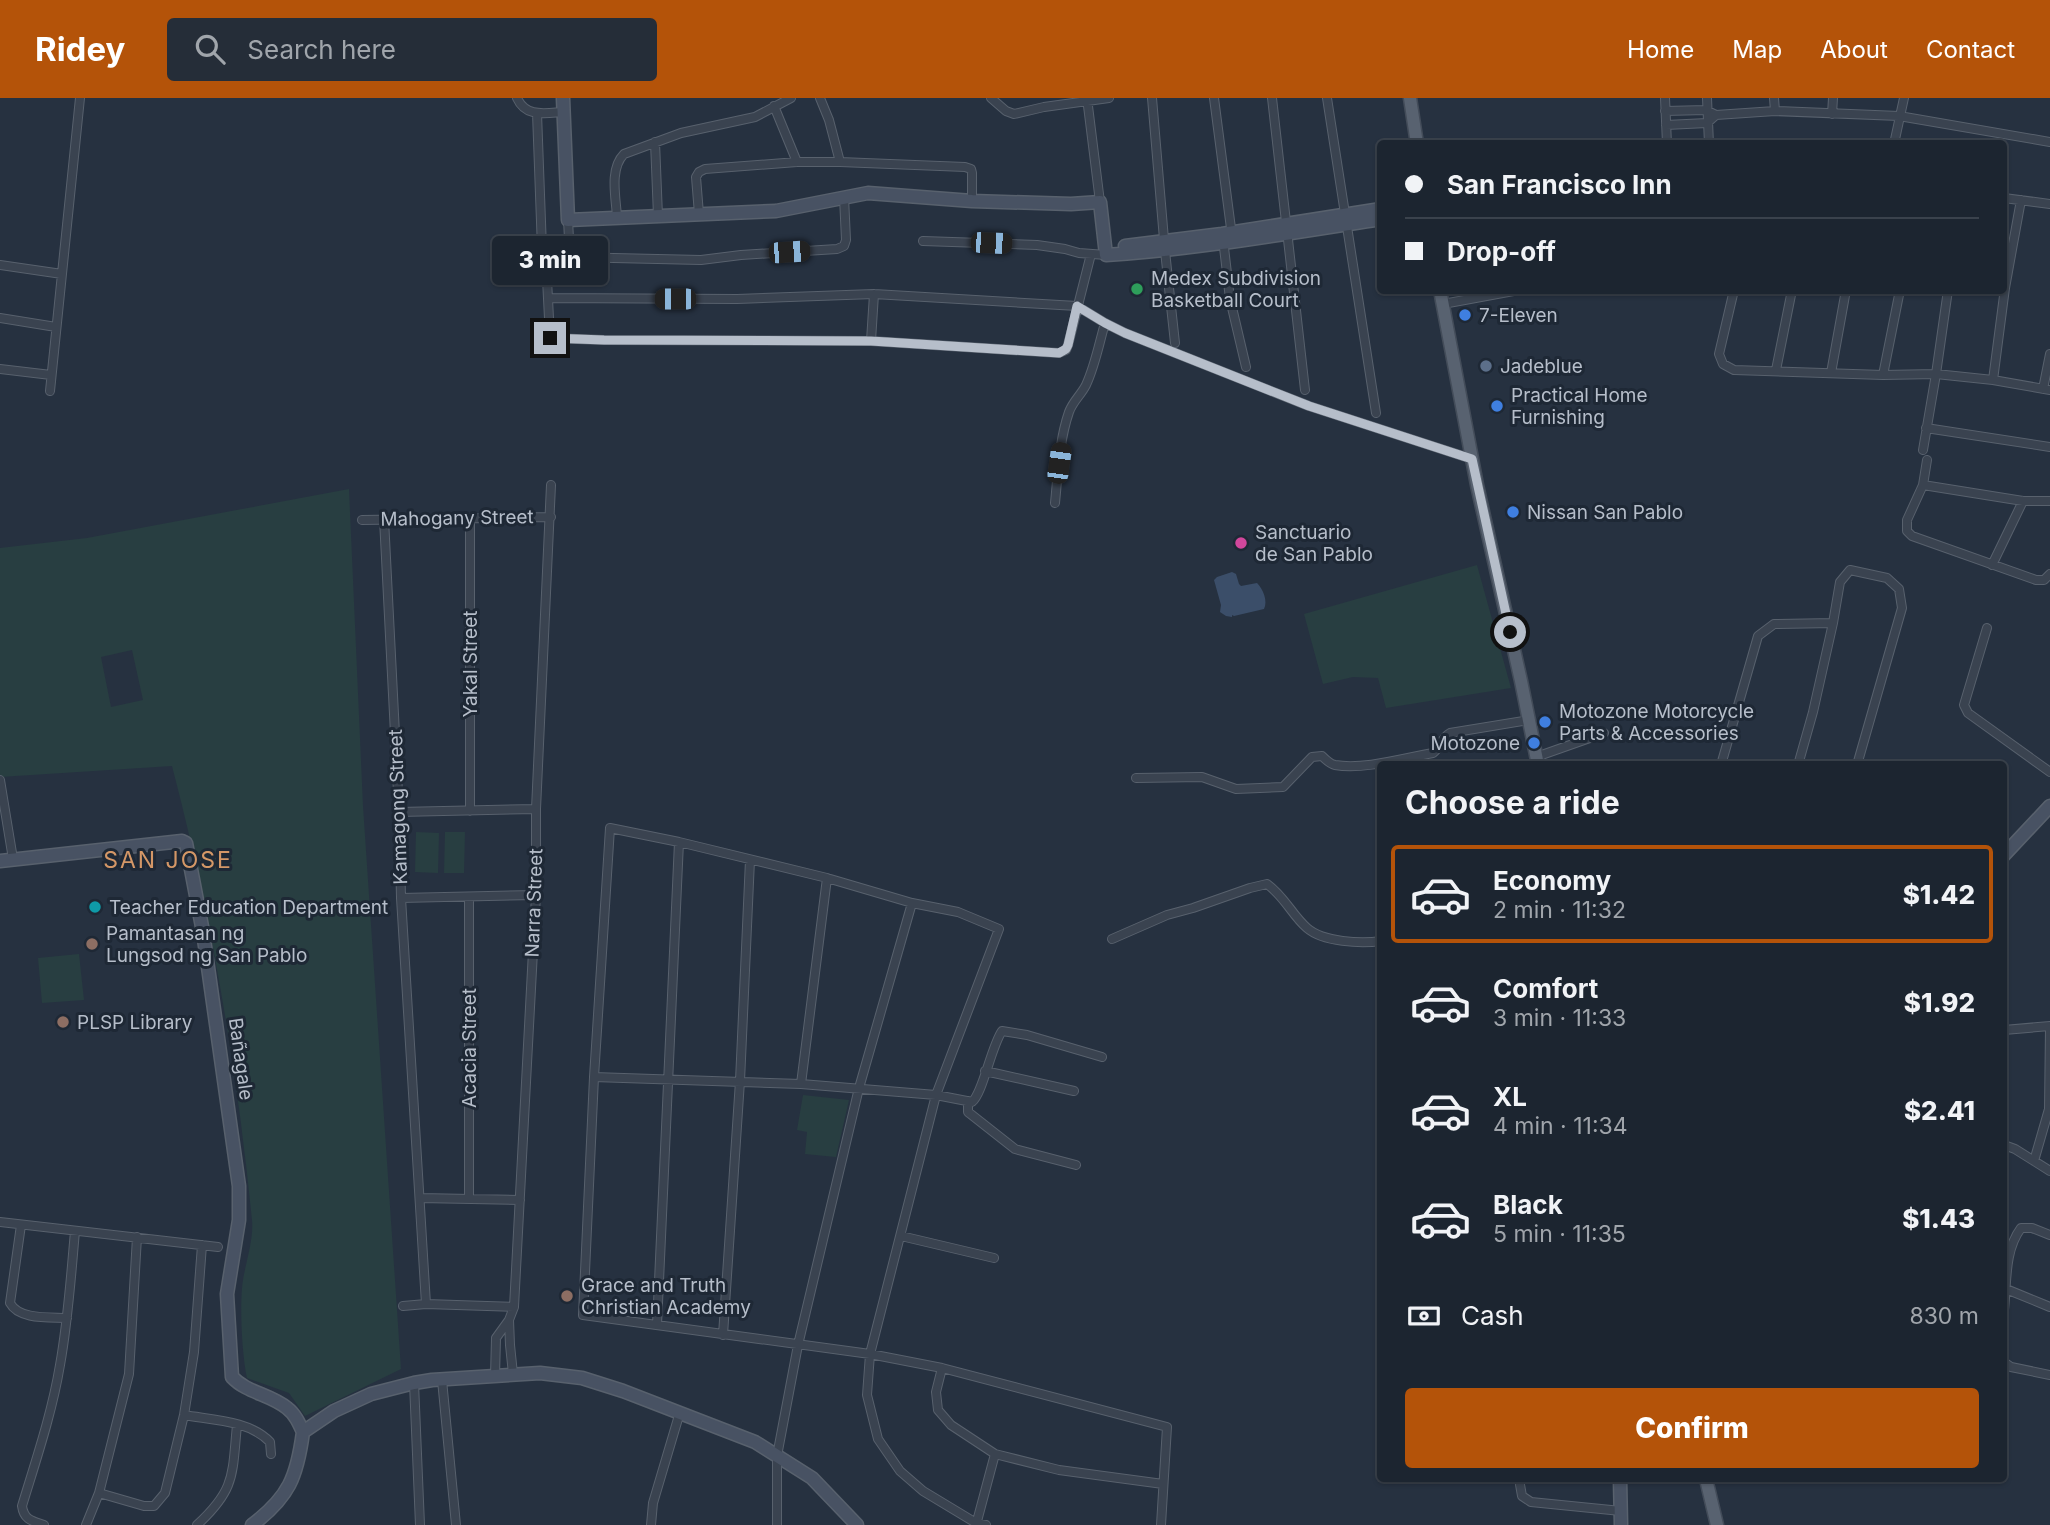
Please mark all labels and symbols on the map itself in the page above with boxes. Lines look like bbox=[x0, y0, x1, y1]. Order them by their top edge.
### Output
car bbox=[970, 232, 1013, 254]
callout: 3 min bbox=[492, 236, 608, 286]
car bbox=[768, 240, 811, 264]
place label: Medex Subdivision Basketball Court bbox=[1151, 267, 1321, 312]
marker: Medex Subdivision Basketball Court bbox=[1129, 281, 1145, 297]
car bbox=[655, 289, 697, 310]
place label: 7-Eleven bbox=[1479, 304, 1558, 327]
marker: 7-Eleven bbox=[1457, 307, 1473, 323]
route end bbox=[534, 322, 566, 354]
place label: Jadeblue bbox=[1500, 355, 1583, 378]
marker: Jadeblue bbox=[1478, 358, 1494, 374]
place label: Practical Home Furnishing bbox=[1511, 384, 1648, 429]
marker: Practical Home Furnishing bbox=[1489, 398, 1505, 414]
car bbox=[1046, 441, 1073, 485]
place label: Nissan San Pablo bbox=[1527, 501, 1683, 524]
marker: Nissan San Pablo bbox=[1505, 504, 1521, 520]
street label: Mahogany Street bbox=[380, 505, 534, 531]
place label: Sanctuario de San Pablo bbox=[1255, 521, 1373, 566]
marker: Sanctuario de San Pablo bbox=[1233, 535, 1249, 551]
street label: Yakal Street bbox=[459, 611, 482, 717]
route start bbox=[1494, 616, 1526, 648]
place label: Motozone Motorcycle Parts & Accessories bbox=[1559, 700, 1754, 745]
marker: Motozone Motorcycle Parts & Accessories bbox=[1537, 714, 1553, 730]
street label: Kamagong Street bbox=[384, 729, 412, 885]
place label: Motozone bbox=[1430, 732, 1520, 755]
marker: Motozone bbox=[1526, 735, 1542, 751]
district label: SAN JOSE bbox=[103, 846, 233, 874]
street label: Narra Street bbox=[521, 848, 547, 958]
place label: Teacher Education Department bbox=[109, 896, 388, 919]
marker: Teacher Education Department bbox=[87, 899, 103, 915]
place label: Pamantasan ng Lungsod ng San Pablo bbox=[106, 922, 307, 967]
marker: Pamantasan ng Lungsod ng San Pablo bbox=[84, 936, 100, 952]
street label: Acacia Street bbox=[458, 988, 481, 1108]
place label: PLSP Library bbox=[77, 1011, 193, 1034]
marker: PLSP Library bbox=[55, 1014, 71, 1030]
street label: Bañagale bbox=[224, 1016, 258, 1102]
place label: Grace and Truth Christian Academy bbox=[581, 1274, 751, 1319]
marker: Grace and Truth Christian Academy bbox=[559, 1288, 575, 1304]

